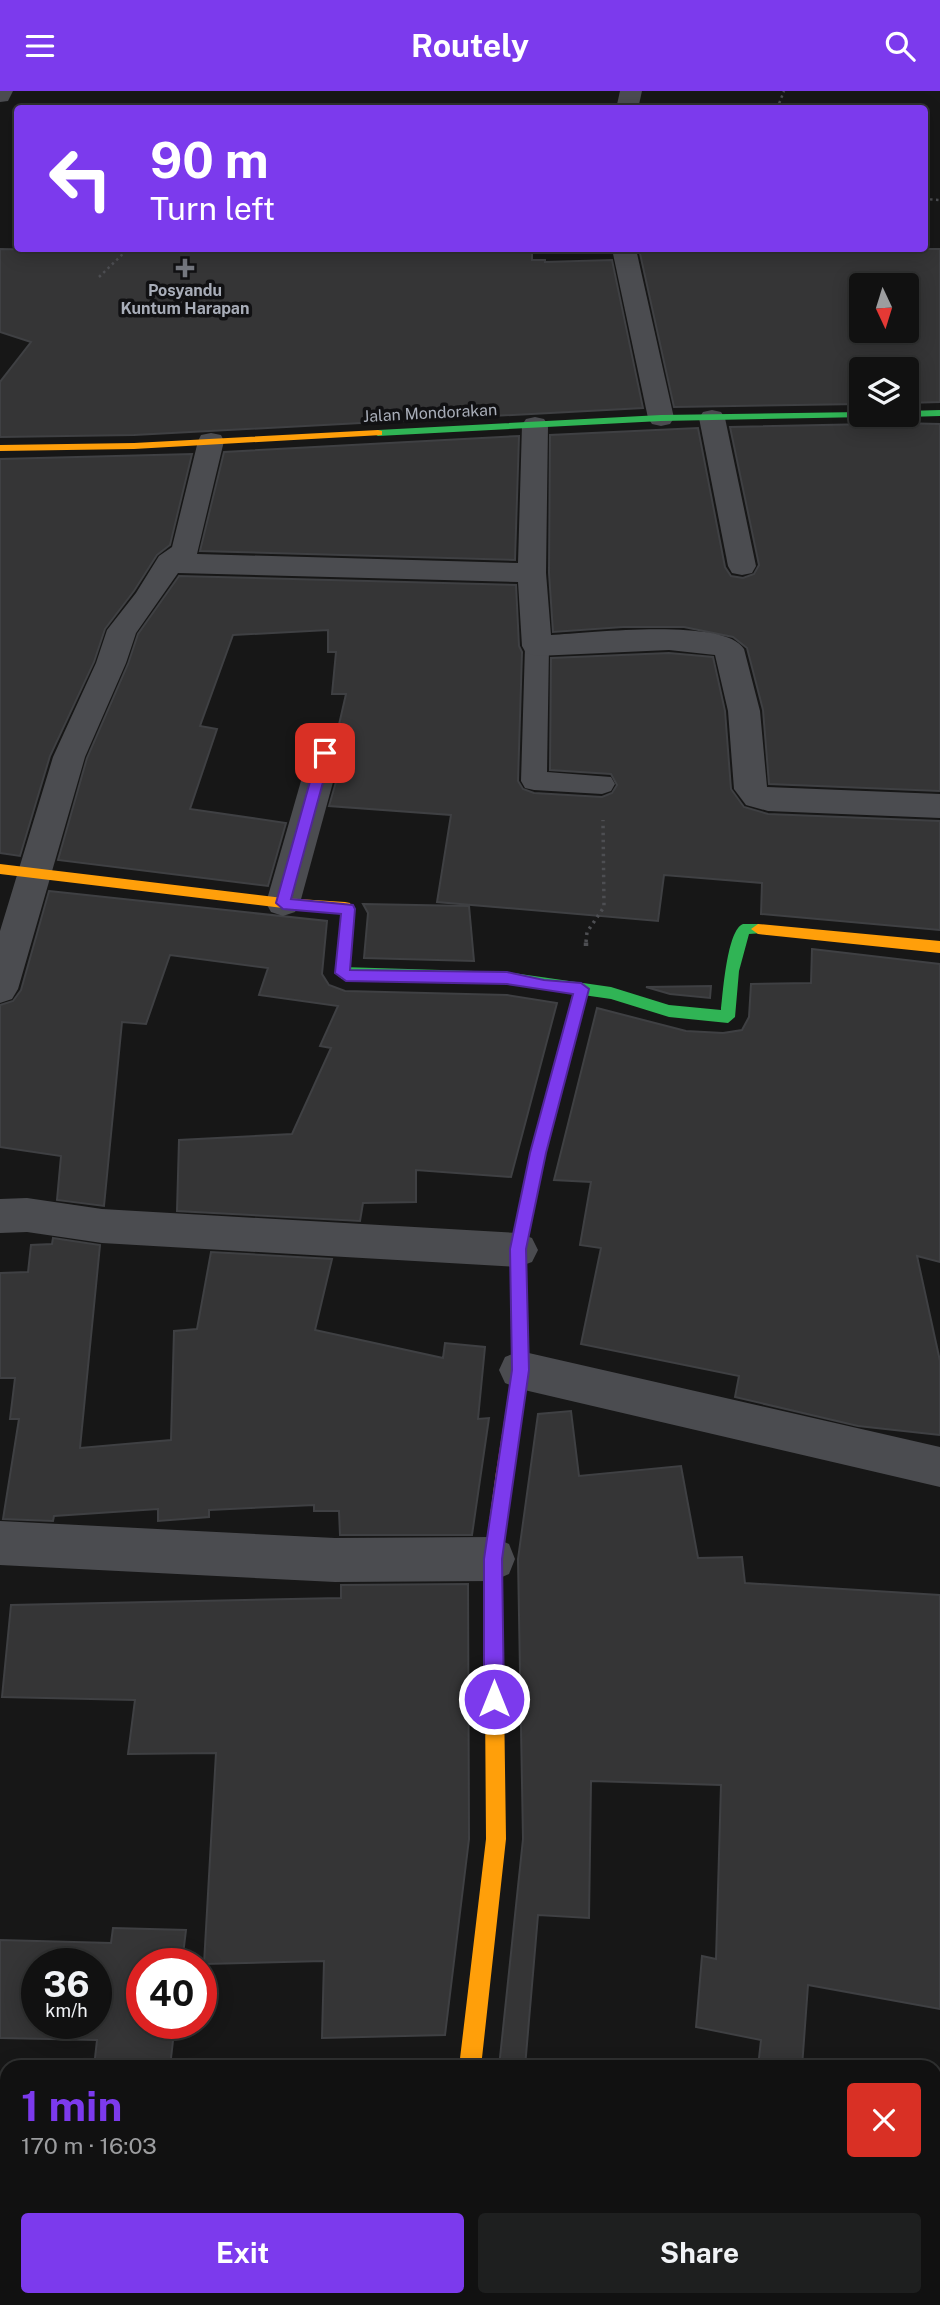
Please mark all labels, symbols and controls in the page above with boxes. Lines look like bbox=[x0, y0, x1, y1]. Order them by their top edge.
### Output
icon: menu bbox=[21, 27, 59, 65]
text: Routely bbox=[411, 27, 529, 64]
icon: search bbox=[881, 27, 919, 65]
text: 90 m bbox=[150, 131, 269, 189]
icon: left bbox=[35, 133, 126, 224]
text: Turn left bbox=[150, 190, 275, 227]
marker: Posyandu Kuntum Harapan bbox=[175, 258, 195, 278]
north arrow bbox=[849, 273, 919, 343]
map controls bbox=[849, 273, 919, 427]
place label: Posyandu Kuntum Harapan bbox=[121, 281, 249, 318]
button: layers bbox=[849, 357, 919, 427]
street label: Jalan Mondorakan bbox=[362, 400, 498, 426]
pin bbox=[295, 723, 355, 783]
icon: arrive bbox=[306, 734, 344, 772]
position arrow bbox=[457, 1662, 531, 1736]
speed limit sign: 40 bbox=[126, 1948, 217, 2039]
text: 36 bbox=[43, 1964, 90, 2005]
text: km/h bbox=[45, 2000, 88, 2021]
text: 1 min bbox=[21, 2081, 122, 2130]
button: close bbox=[847, 2083, 921, 2157]
text: 170 m · 16:03 bbox=[21, 2132, 157, 2159]
button: Exit bbox=[21, 2213, 464, 2293]
button: Share bbox=[478, 2213, 921, 2293]

